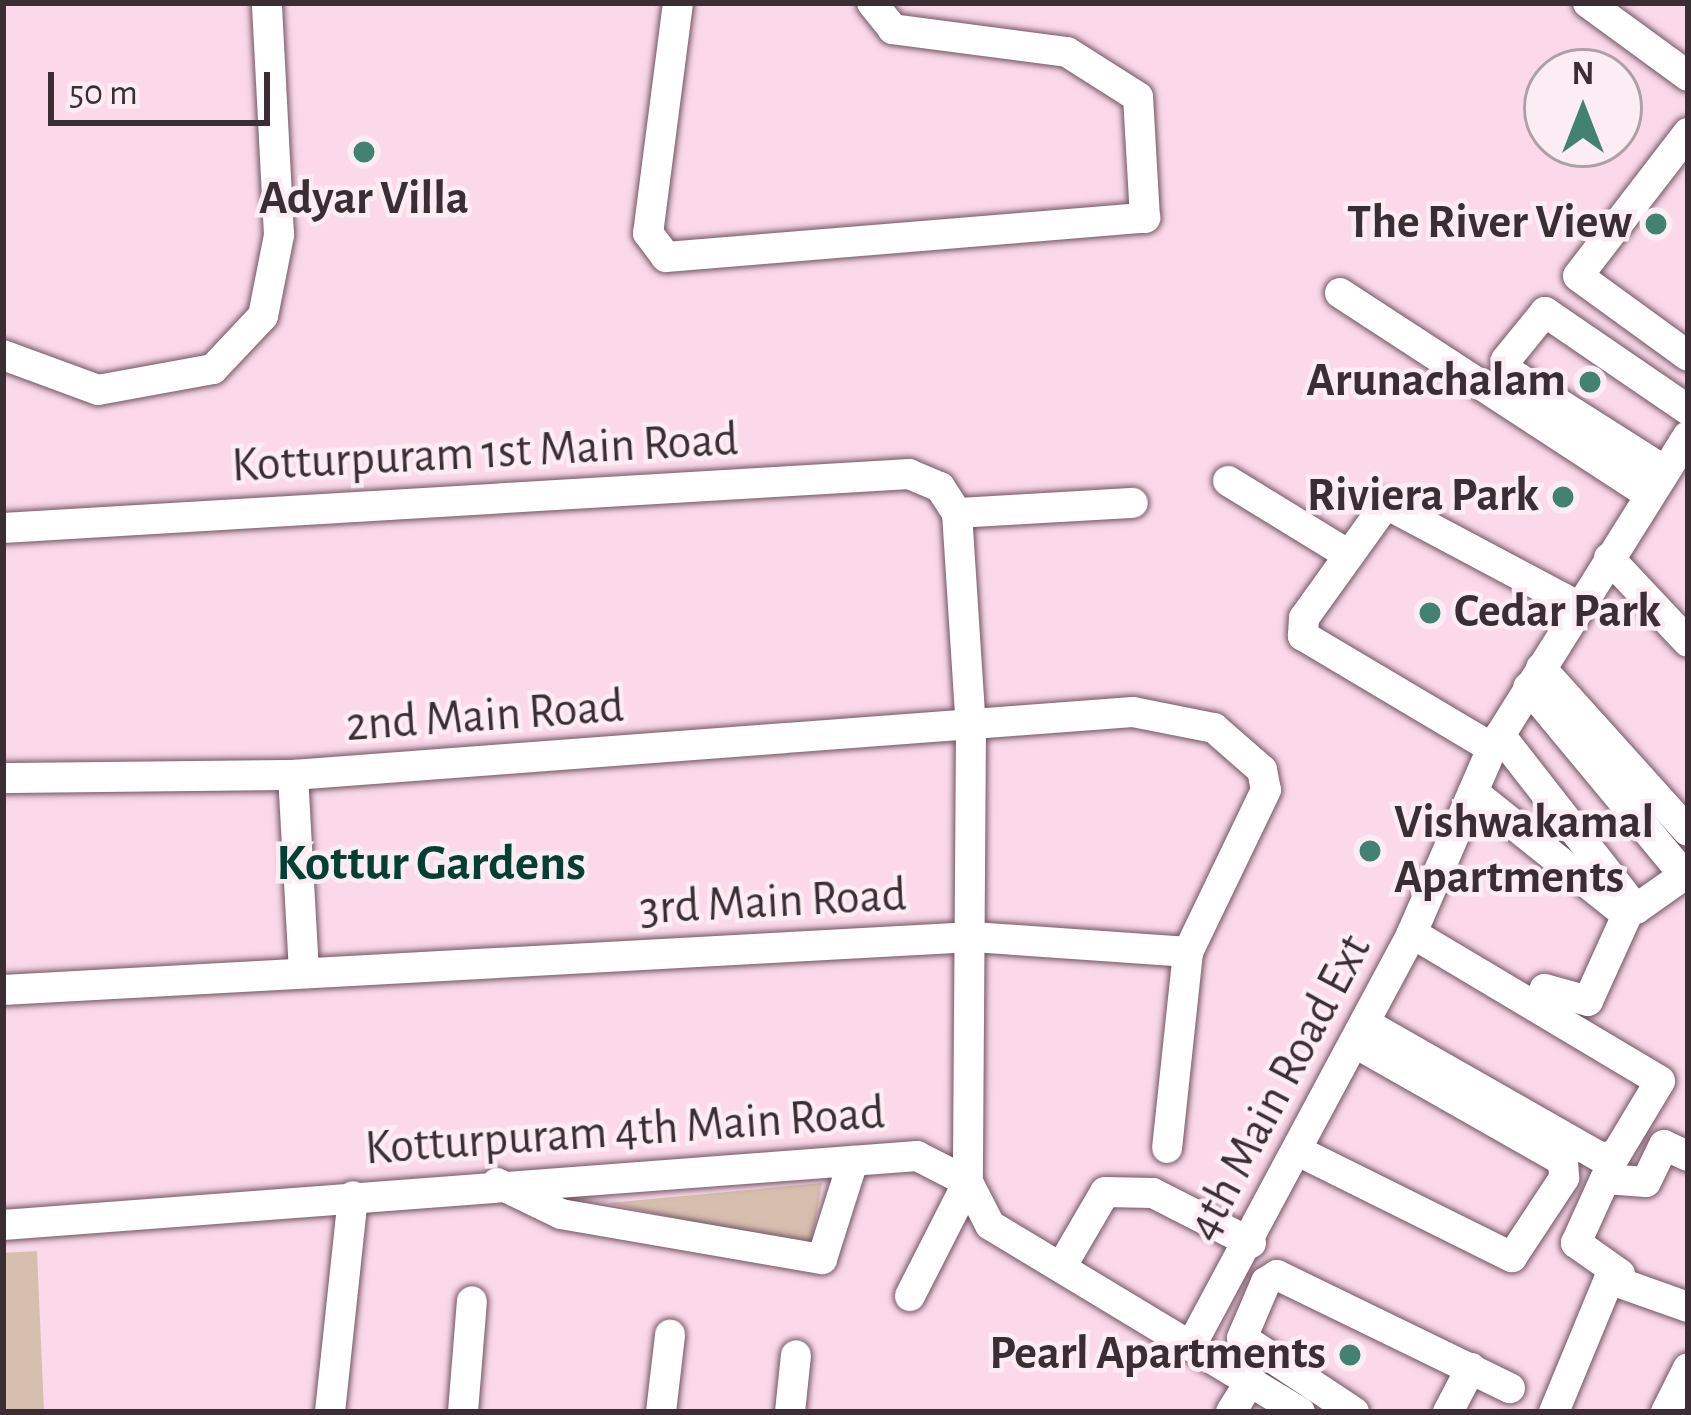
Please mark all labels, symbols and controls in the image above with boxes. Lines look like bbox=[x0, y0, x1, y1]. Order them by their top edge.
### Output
scale bar bbox=[54, 48, 276, 122]
north arrow bbox=[1523, 48, 1643, 168]
text: N bbox=[1572, 58, 1594, 91]
text: 50 m bbox=[69, 75, 138, 111]
marker: Adyar Villa bbox=[351, 139, 377, 165]
place label: Adyar Villa bbox=[259, 171, 469, 229]
place label: The River View bbox=[1347, 195, 1632, 253]
marker: The River View bbox=[1643, 211, 1669, 237]
place label: Arunachalam bbox=[1306, 353, 1566, 411]
marker: Arunachalam bbox=[1577, 369, 1603, 395]
street label: Kotturpuram 1st Main Road bbox=[230, 412, 740, 496]
place label: Riviera Park bbox=[1307, 468, 1539, 526]
marker: Riviera Park bbox=[1550, 484, 1576, 510]
place label: Cedar Park bbox=[1454, 584, 1661, 642]
marker: Cedar Park bbox=[1417, 600, 1443, 626]
street label: 2nd Main Road bbox=[344, 679, 626, 755]
place label: Vishwakamal Apartments bbox=[1394, 794, 1654, 907]
district label: Kottur Gardens bbox=[276, 833, 586, 895]
marker: Vishwakamal Apartments bbox=[1357, 838, 1383, 864]
street label: 3rd Main Road bbox=[638, 867, 908, 939]
street label: 4th Main Road Ext bbox=[1175, 925, 1385, 1251]
street label: Kotturpuram 4th Main Road bbox=[363, 1085, 887, 1179]
place label: Pearl Apartments bbox=[989, 1326, 1326, 1384]
marker: Pearl Apartments bbox=[1337, 1342, 1363, 1368]

